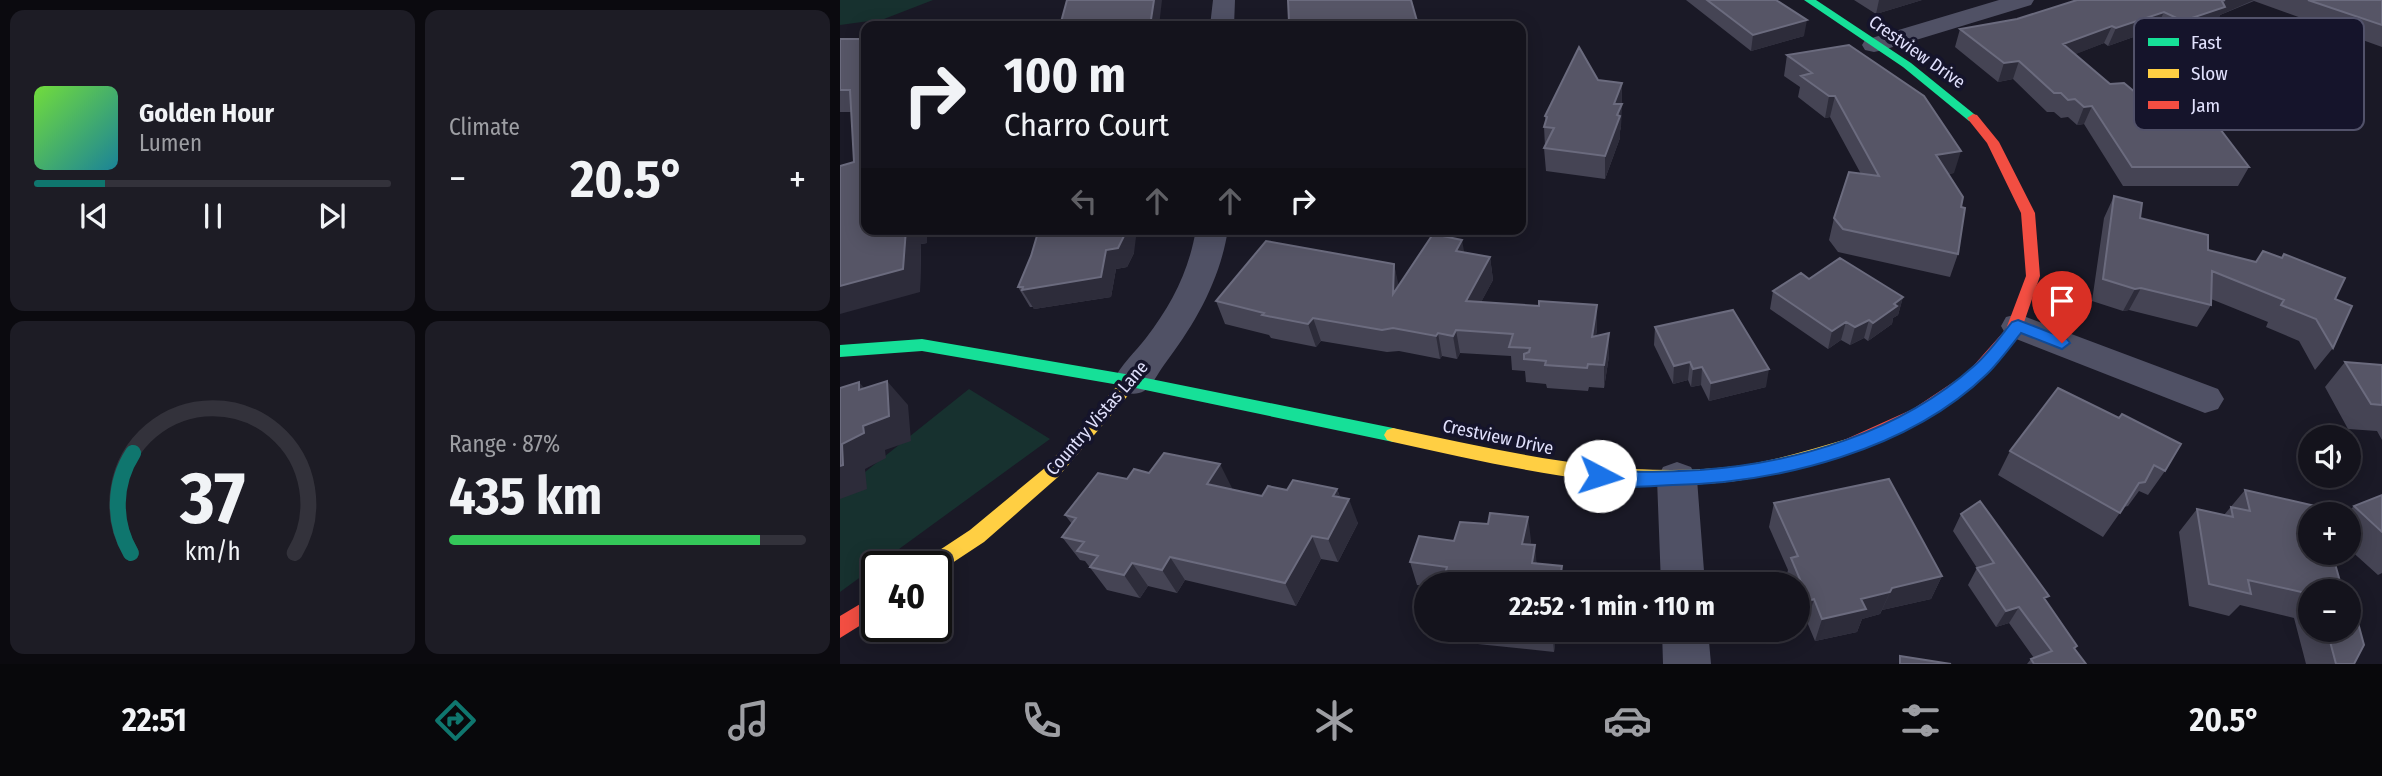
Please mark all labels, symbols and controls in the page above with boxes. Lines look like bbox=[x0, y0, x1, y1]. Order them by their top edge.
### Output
street label: Crestview Drive bbox=[1865, 11, 1970, 93]
legend bbox=[2134, 18, 2364, 130]
text: Fast bbox=[2191, 31, 2222, 54]
text: 100 m bbox=[1004, 46, 1126, 105]
icon: right bbox=[889, 49, 980, 140]
text: Slow bbox=[2191, 62, 2228, 85]
text: Jam bbox=[2191, 94, 2220, 117]
text: Golden Hour bbox=[139, 98, 274, 129]
text: Charro Court bbox=[1004, 106, 1169, 144]
text: Climate bbox=[449, 113, 520, 141]
text: Lumen bbox=[139, 129, 202, 157]
text: 20.5° bbox=[570, 148, 685, 211]
text: − bbox=[449, 156, 466, 202]
text: + bbox=[789, 156, 806, 202]
icon: left bbox=[1065, 182, 1103, 220]
icon: ahead bbox=[1138, 182, 1176, 220]
icon: ahead bbox=[1211, 182, 1249, 220]
icon: right bbox=[1284, 182, 1322, 220]
icon: previous bbox=[75, 197, 113, 235]
icon: pause bbox=[194, 197, 232, 235]
icon: next bbox=[313, 197, 351, 235]
pin bbox=[2032, 271, 2092, 343]
icon: arrive bbox=[2043, 282, 2081, 320]
street label: Country Vistas Lane bbox=[1041, 356, 1153, 480]
street label: Crestview Drive bbox=[1441, 415, 1555, 459]
map controls bbox=[2298, 425, 2361, 642]
button: sound bbox=[2298, 425, 2361, 488]
text: Range · 87% bbox=[449, 430, 560, 458]
position arrow bbox=[1563, 439, 1637, 513]
text: 37 bbox=[179, 456, 245, 543]
text: 435 km bbox=[449, 465, 602, 528]
button: + bbox=[2298, 502, 2361, 565]
text: km/h bbox=[185, 537, 240, 567]
speed limit sign: 40 bbox=[861, 551, 952, 642]
button: − bbox=[2298, 579, 2361, 642]
text: 22:52 · 1 min · 110 m bbox=[1509, 591, 1715, 622]
icon: directions bbox=[431, 696, 480, 745]
icon: music bbox=[724, 696, 773, 745]
icon: phone bbox=[1017, 696, 1066, 745]
icon: climate bbox=[1310, 696, 1359, 745]
icon: car bbox=[1603, 696, 1652, 745]
icon: filters bbox=[1896, 696, 1945, 745]
text: 22:51 bbox=[122, 701, 187, 739]
text: 20.5° bbox=[2190, 701, 2260, 739]

